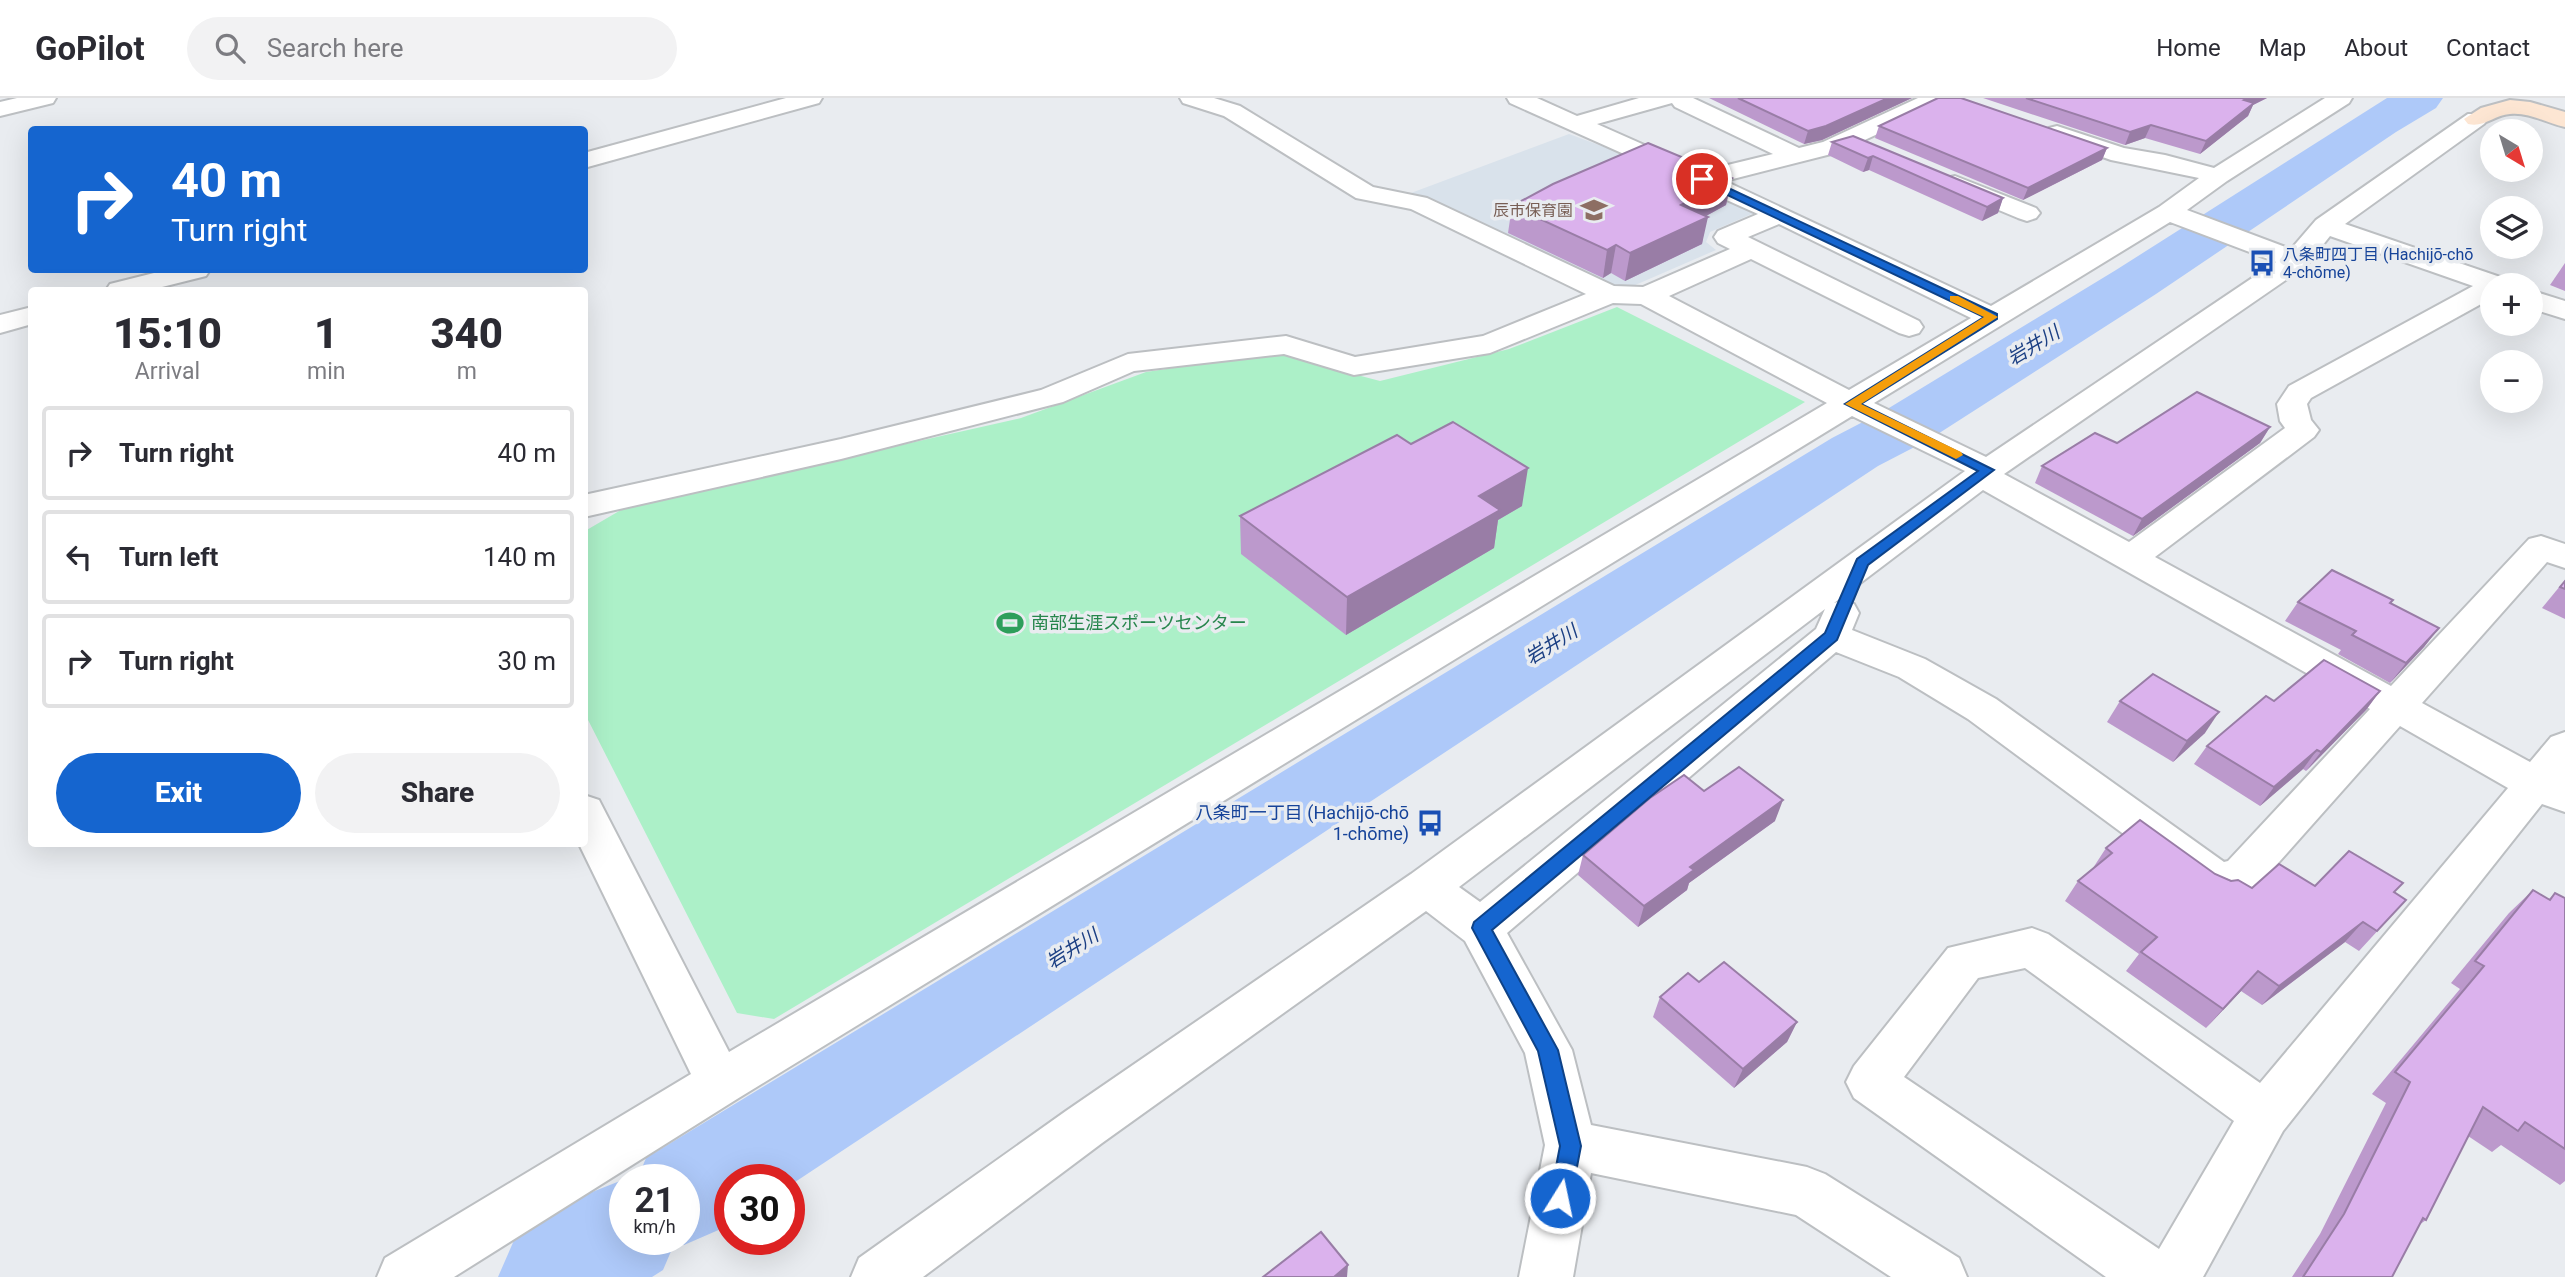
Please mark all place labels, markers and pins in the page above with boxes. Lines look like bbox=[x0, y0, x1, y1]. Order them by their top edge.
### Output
pin bbox=[1672, 149, 1732, 209]
school or university icon: 辰市保育園 bbox=[1579, 195, 1609, 225]
place label: 辰市保育園 bbox=[1493, 201, 1573, 220]
place label: 八条町四丁目 (Hachijō-chō 4-chōme) bbox=[2283, 245, 2473, 282]
bus stop icon: 八条町四丁目 (Hachijō-chō 4-chōme) bbox=[2247, 248, 2277, 278]
sports icon: 南部生涯スポーツセンター bbox=[995, 608, 1025, 638]
place label: 南部生涯スポーツセンター bbox=[1031, 612, 1247, 633]
place label: 八条町一丁目 (Hachijō-chō 1-chōme) bbox=[1195, 802, 1409, 845]
bus stop icon: 八条町一丁目 (Hachijō-chō 1-chōme) bbox=[1415, 808, 1445, 838]

